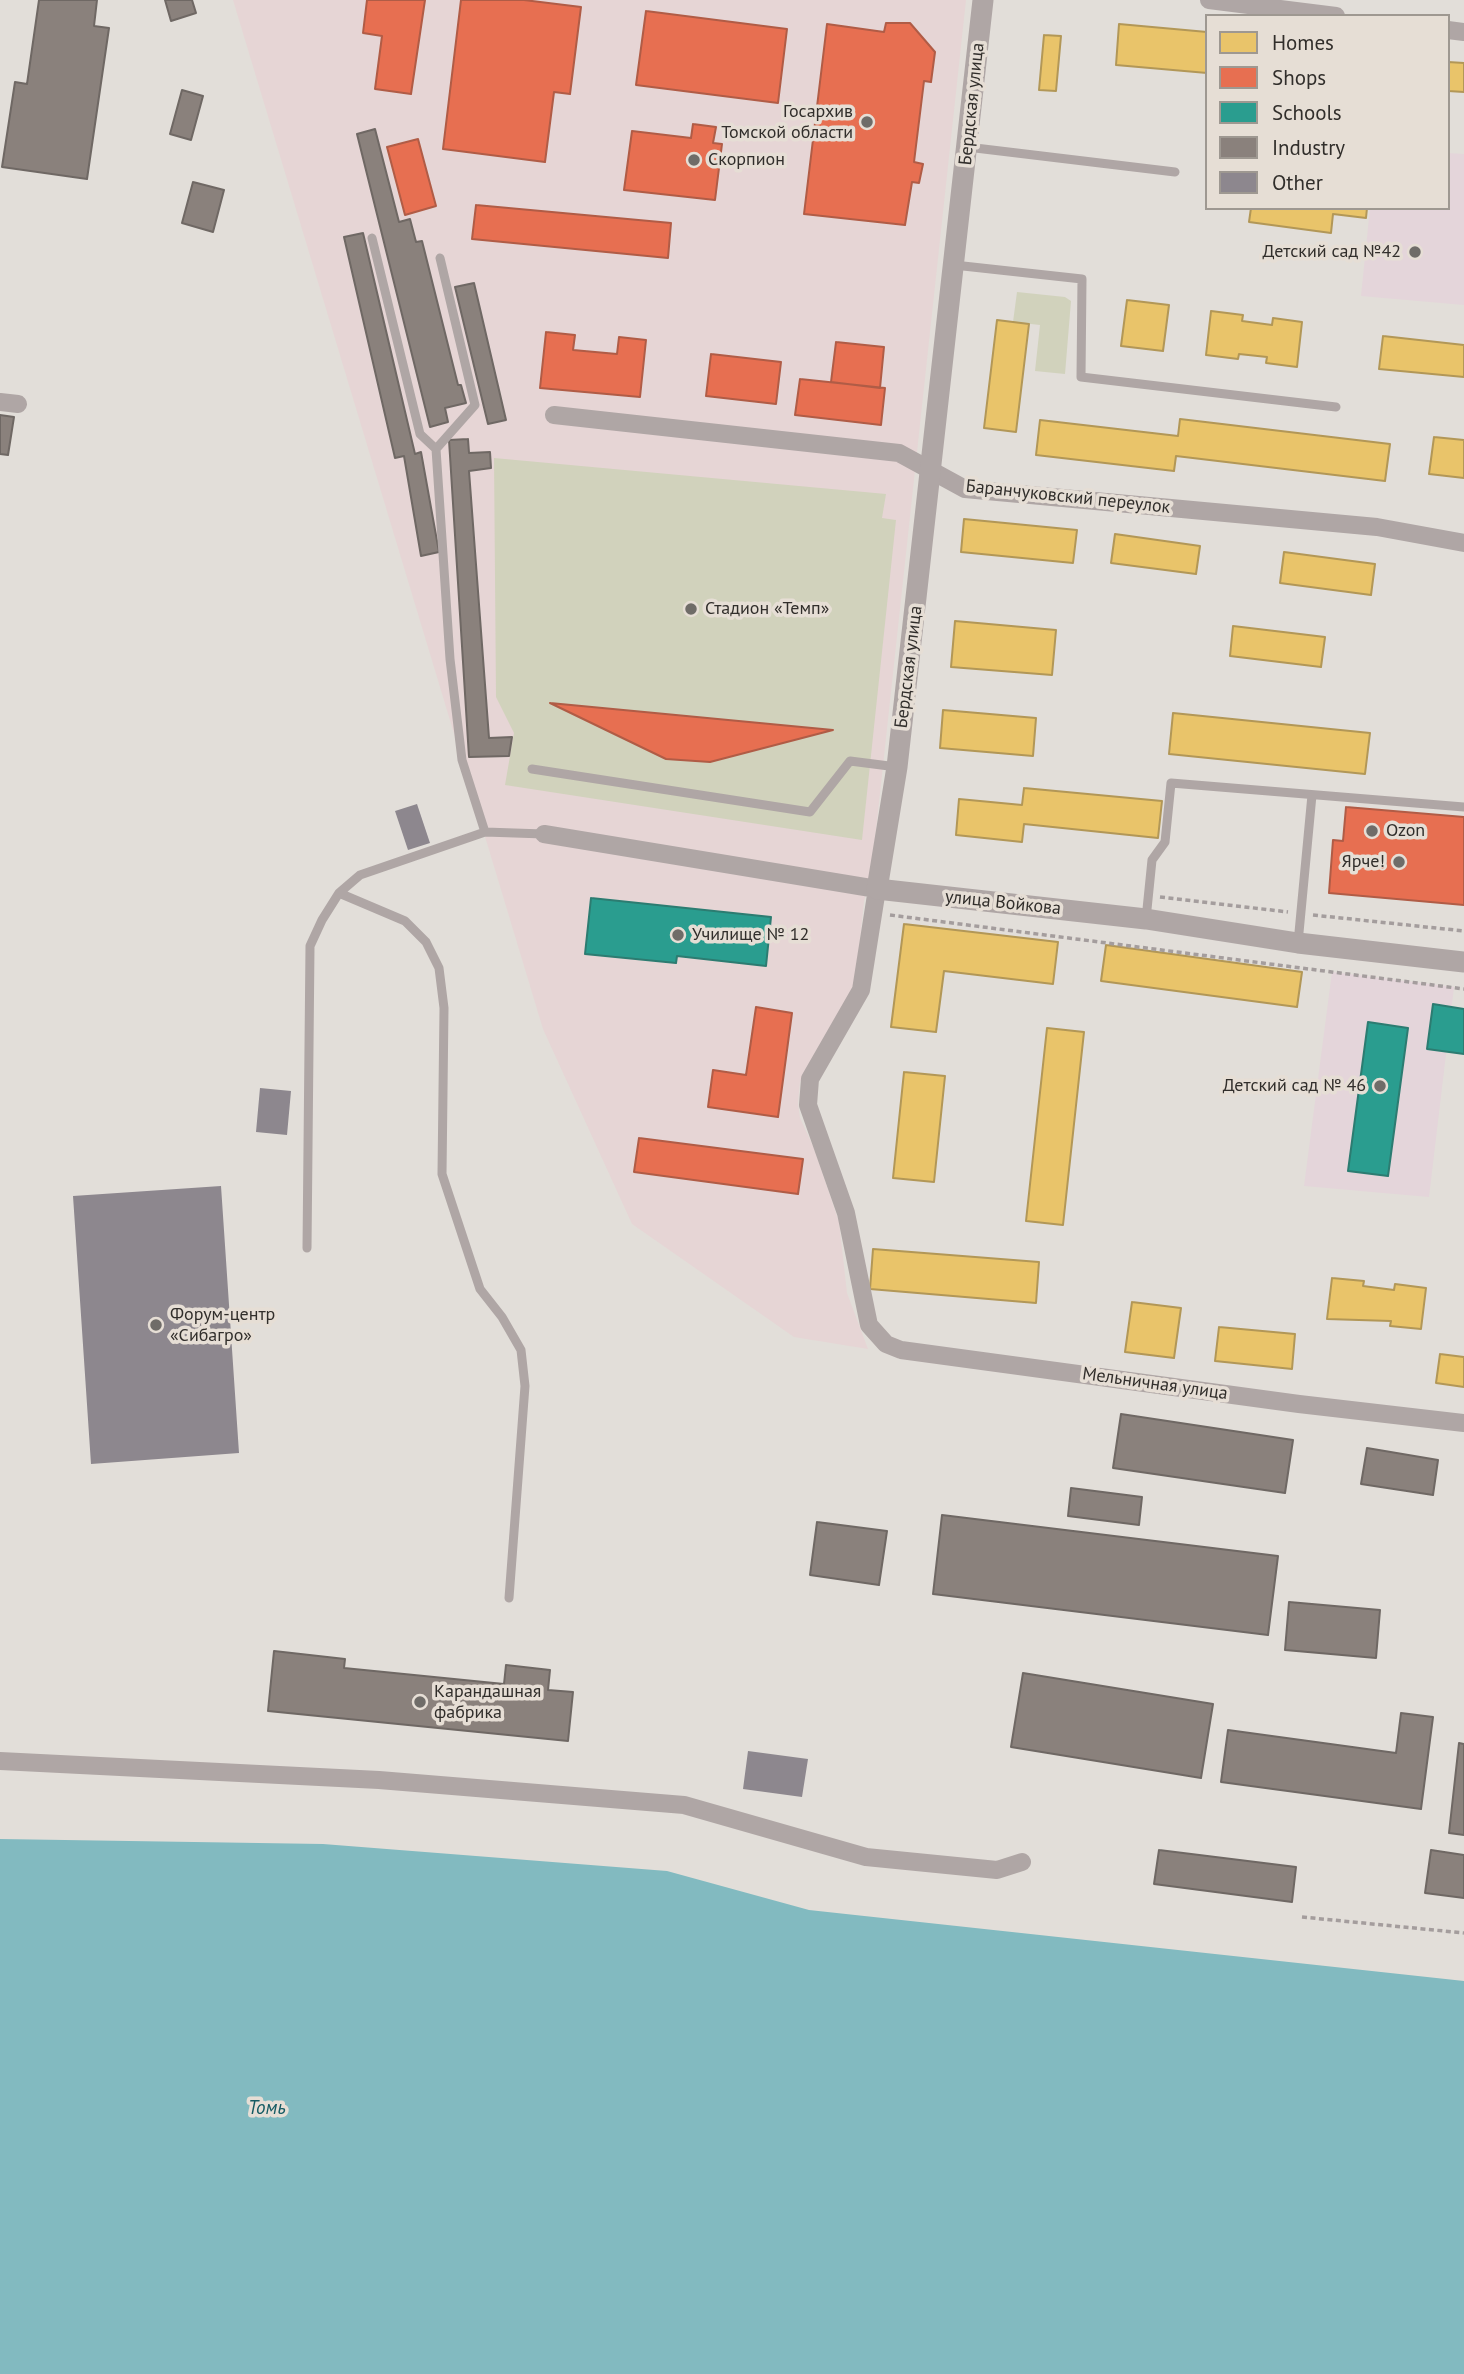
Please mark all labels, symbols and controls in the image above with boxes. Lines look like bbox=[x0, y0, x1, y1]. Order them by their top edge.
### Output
legend bbox=[1205, 14, 1450, 210]
text: Homes bbox=[1272, 29, 1334, 56]
street label: Бердская улица bbox=[955, 42, 989, 166]
text: Shops bbox=[1272, 64, 1326, 91]
text: Schools bbox=[1272, 99, 1342, 126]
place label: Госархив Томской области bbox=[721, 101, 853, 144]
marker: Госархив Томской области bbox=[859, 114, 875, 130]
text: Industry bbox=[1272, 134, 1345, 161]
place label: Скорпион bbox=[708, 149, 785, 171]
marker: Скорпион bbox=[686, 152, 702, 168]
text: Other bbox=[1272, 169, 1323, 196]
place label: Детский сад №42 bbox=[1263, 241, 1401, 263]
marker: Детский сад №42 bbox=[1407, 244, 1423, 260]
street label: Баранчуковский переулок bbox=[965, 476, 1171, 518]
place label: Стадион «Темп» bbox=[705, 598, 829, 620]
marker: Стадион «Темп» bbox=[683, 601, 699, 617]
street label: Бердская улица bbox=[891, 605, 927, 729]
place label: Ozon bbox=[1386, 820, 1425, 842]
marker: Ozon bbox=[1364, 823, 1380, 839]
place label: Ярче! bbox=[1342, 851, 1385, 873]
marker: Ярче! bbox=[1391, 854, 1407, 870]
street label: улица Войкова bbox=[944, 886, 1062, 920]
place label: Училище № 12 bbox=[692, 924, 809, 946]
marker: Училище № 12 bbox=[670, 927, 686, 943]
place label: Детский сад № 46 bbox=[1223, 1075, 1366, 1097]
marker: Детский сад № 46 bbox=[1372, 1078, 1388, 1094]
place label: Форум-центр «Сибагро» bbox=[170, 1304, 275, 1346]
marker: Форум-центр «Сибагро» bbox=[148, 1317, 164, 1333]
street label: Мельничная улица bbox=[1081, 1363, 1229, 1405]
place label: Карандашная фабрика bbox=[434, 1681, 541, 1724]
marker: Карандашная фабрика bbox=[412, 1694, 428, 1710]
water label: Томь bbox=[248, 2098, 286, 2120]

